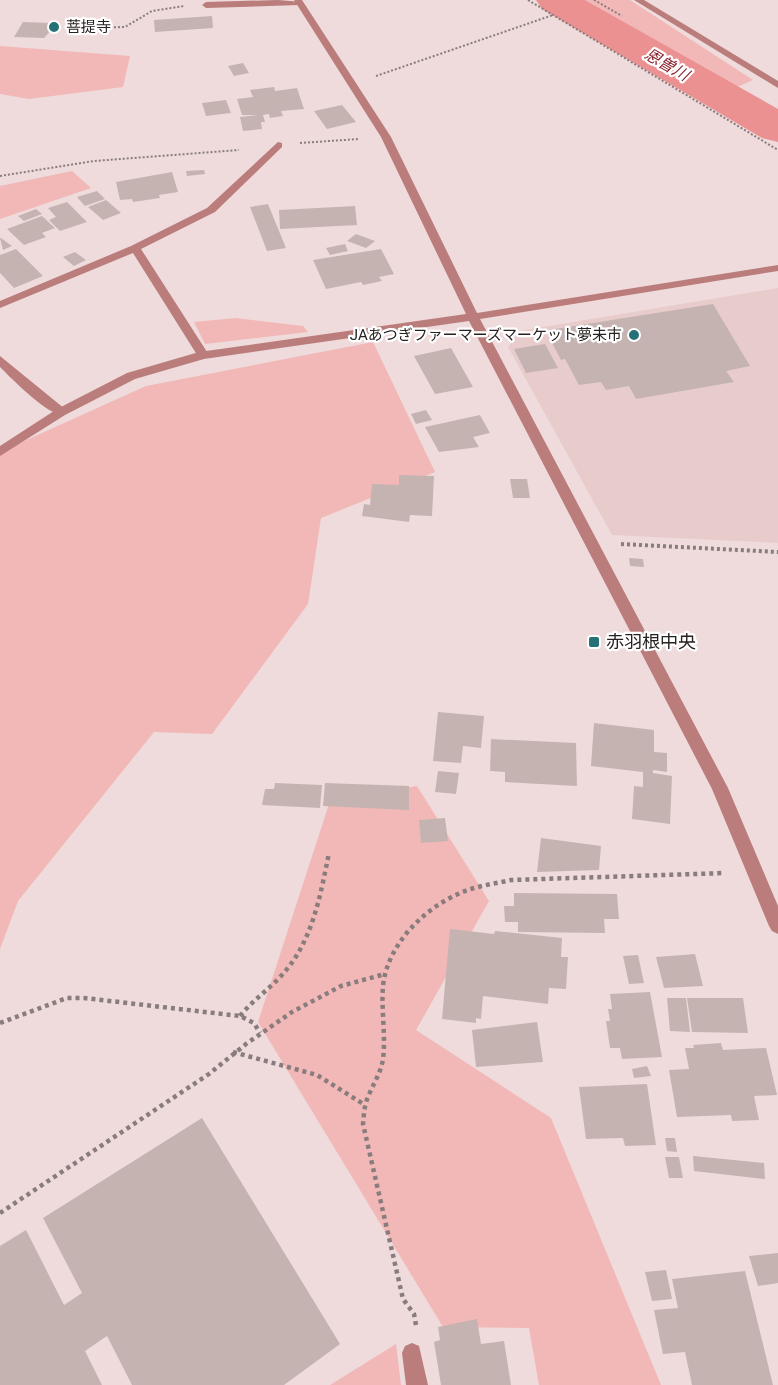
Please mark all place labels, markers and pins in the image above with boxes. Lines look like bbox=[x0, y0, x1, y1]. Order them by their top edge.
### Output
place label: 菩提寺 bbox=[66, 18, 111, 36]
marker: 菩提寺 bbox=[47, 20, 61, 34]
place label: JAあつぎファーマーズマーケット夢未市 bbox=[350, 326, 622, 344]
marker: JAあつぎファーマーズマーケット夢未市 bbox=[627, 328, 641, 342]
place label: 赤羽根中央 bbox=[606, 631, 696, 652]
marker: 赤羽根中央 bbox=[587, 635, 601, 649]

